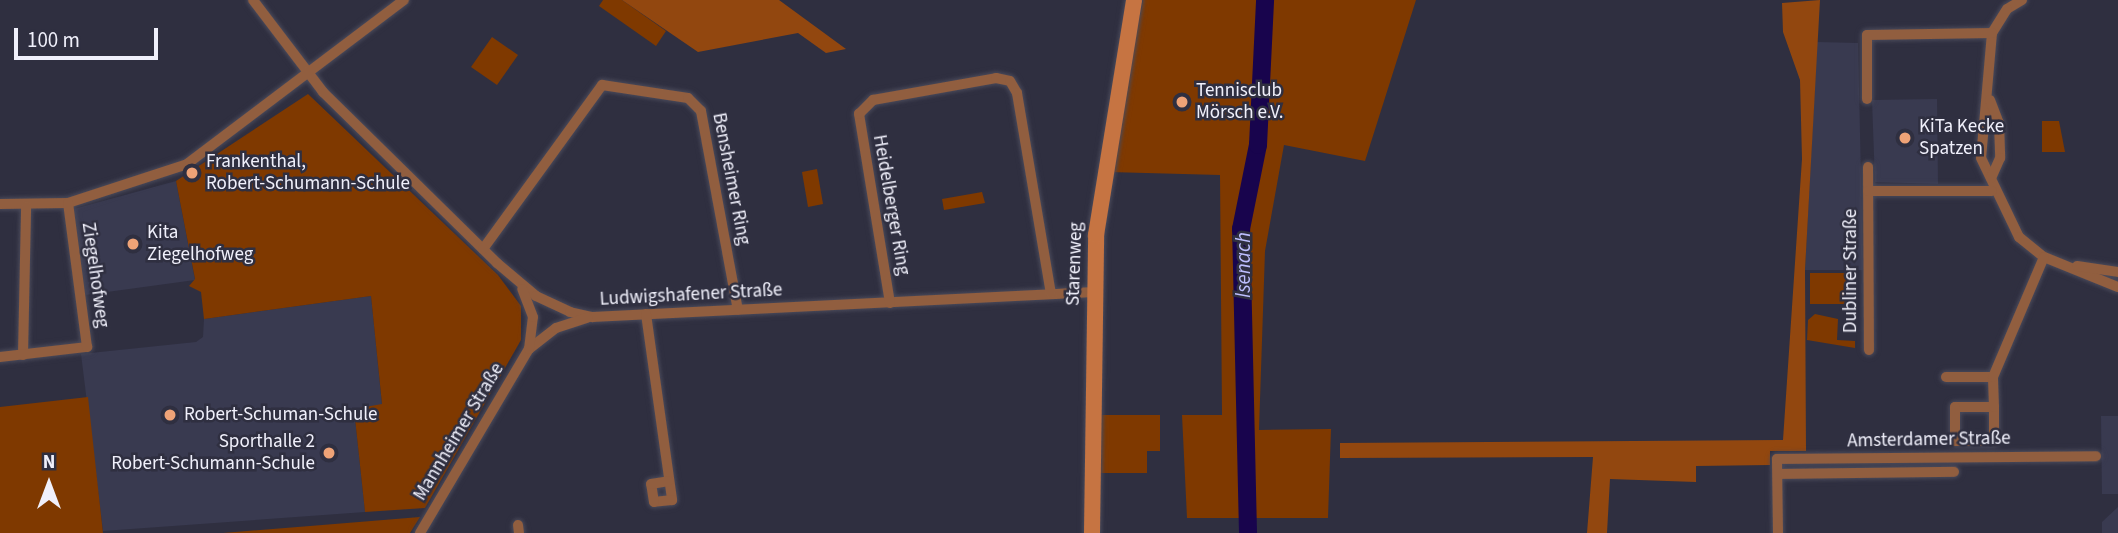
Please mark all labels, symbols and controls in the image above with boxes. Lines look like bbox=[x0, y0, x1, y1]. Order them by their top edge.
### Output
scale bar bbox=[18, 14, 161, 58]
text: 100 m bbox=[27, 25, 80, 55]
place label: Tennisclub Mörsch e.V. bbox=[1196, 80, 1284, 124]
marker: Tennisclub Mörsch e.V. bbox=[1174, 94, 1190, 110]
street label: Bensheimer Ring bbox=[707, 111, 755, 247]
place label: KiTa Kecke Spatzen bbox=[1919, 116, 2004, 160]
marker: KiTa Kecke Spatzen bbox=[1897, 130, 1913, 146]
street label: Heidelberger Ring bbox=[867, 133, 915, 277]
place label: Frankenthal, Robert-Schumann-Schule bbox=[206, 151, 410, 195]
marker: Frankenthal, Robert-Schumann-Schule bbox=[184, 165, 200, 181]
street label: Dubliner Straße bbox=[1840, 209, 1862, 333]
street label: Ziegelhofweg bbox=[76, 221, 114, 329]
place label: Kita Ziegelhofweg bbox=[147, 222, 253, 266]
street label: Starenweg bbox=[1062, 222, 1088, 306]
water label: Isenach bbox=[1230, 232, 1256, 298]
marker: Kita Ziegelhofweg bbox=[125, 236, 141, 252]
street label: Ludwigshafener Straße bbox=[599, 279, 783, 311]
street label: Mannheimer Straße bbox=[409, 359, 509, 505]
place label: Robert-Schuman-Schule bbox=[184, 404, 377, 426]
marker: Robert-Schuman-Schule bbox=[162, 407, 178, 423]
street label: Amsterdamer Straße bbox=[1847, 427, 2011, 453]
place label: Sporthalle 2 Robert-Schumann-Schule bbox=[111, 431, 315, 475]
marker: Sporthalle 2 Robert-Schumann-Schule bbox=[321, 445, 337, 461]
north arrow bbox=[14, 449, 84, 519]
text: N bbox=[43, 449, 55, 476]

